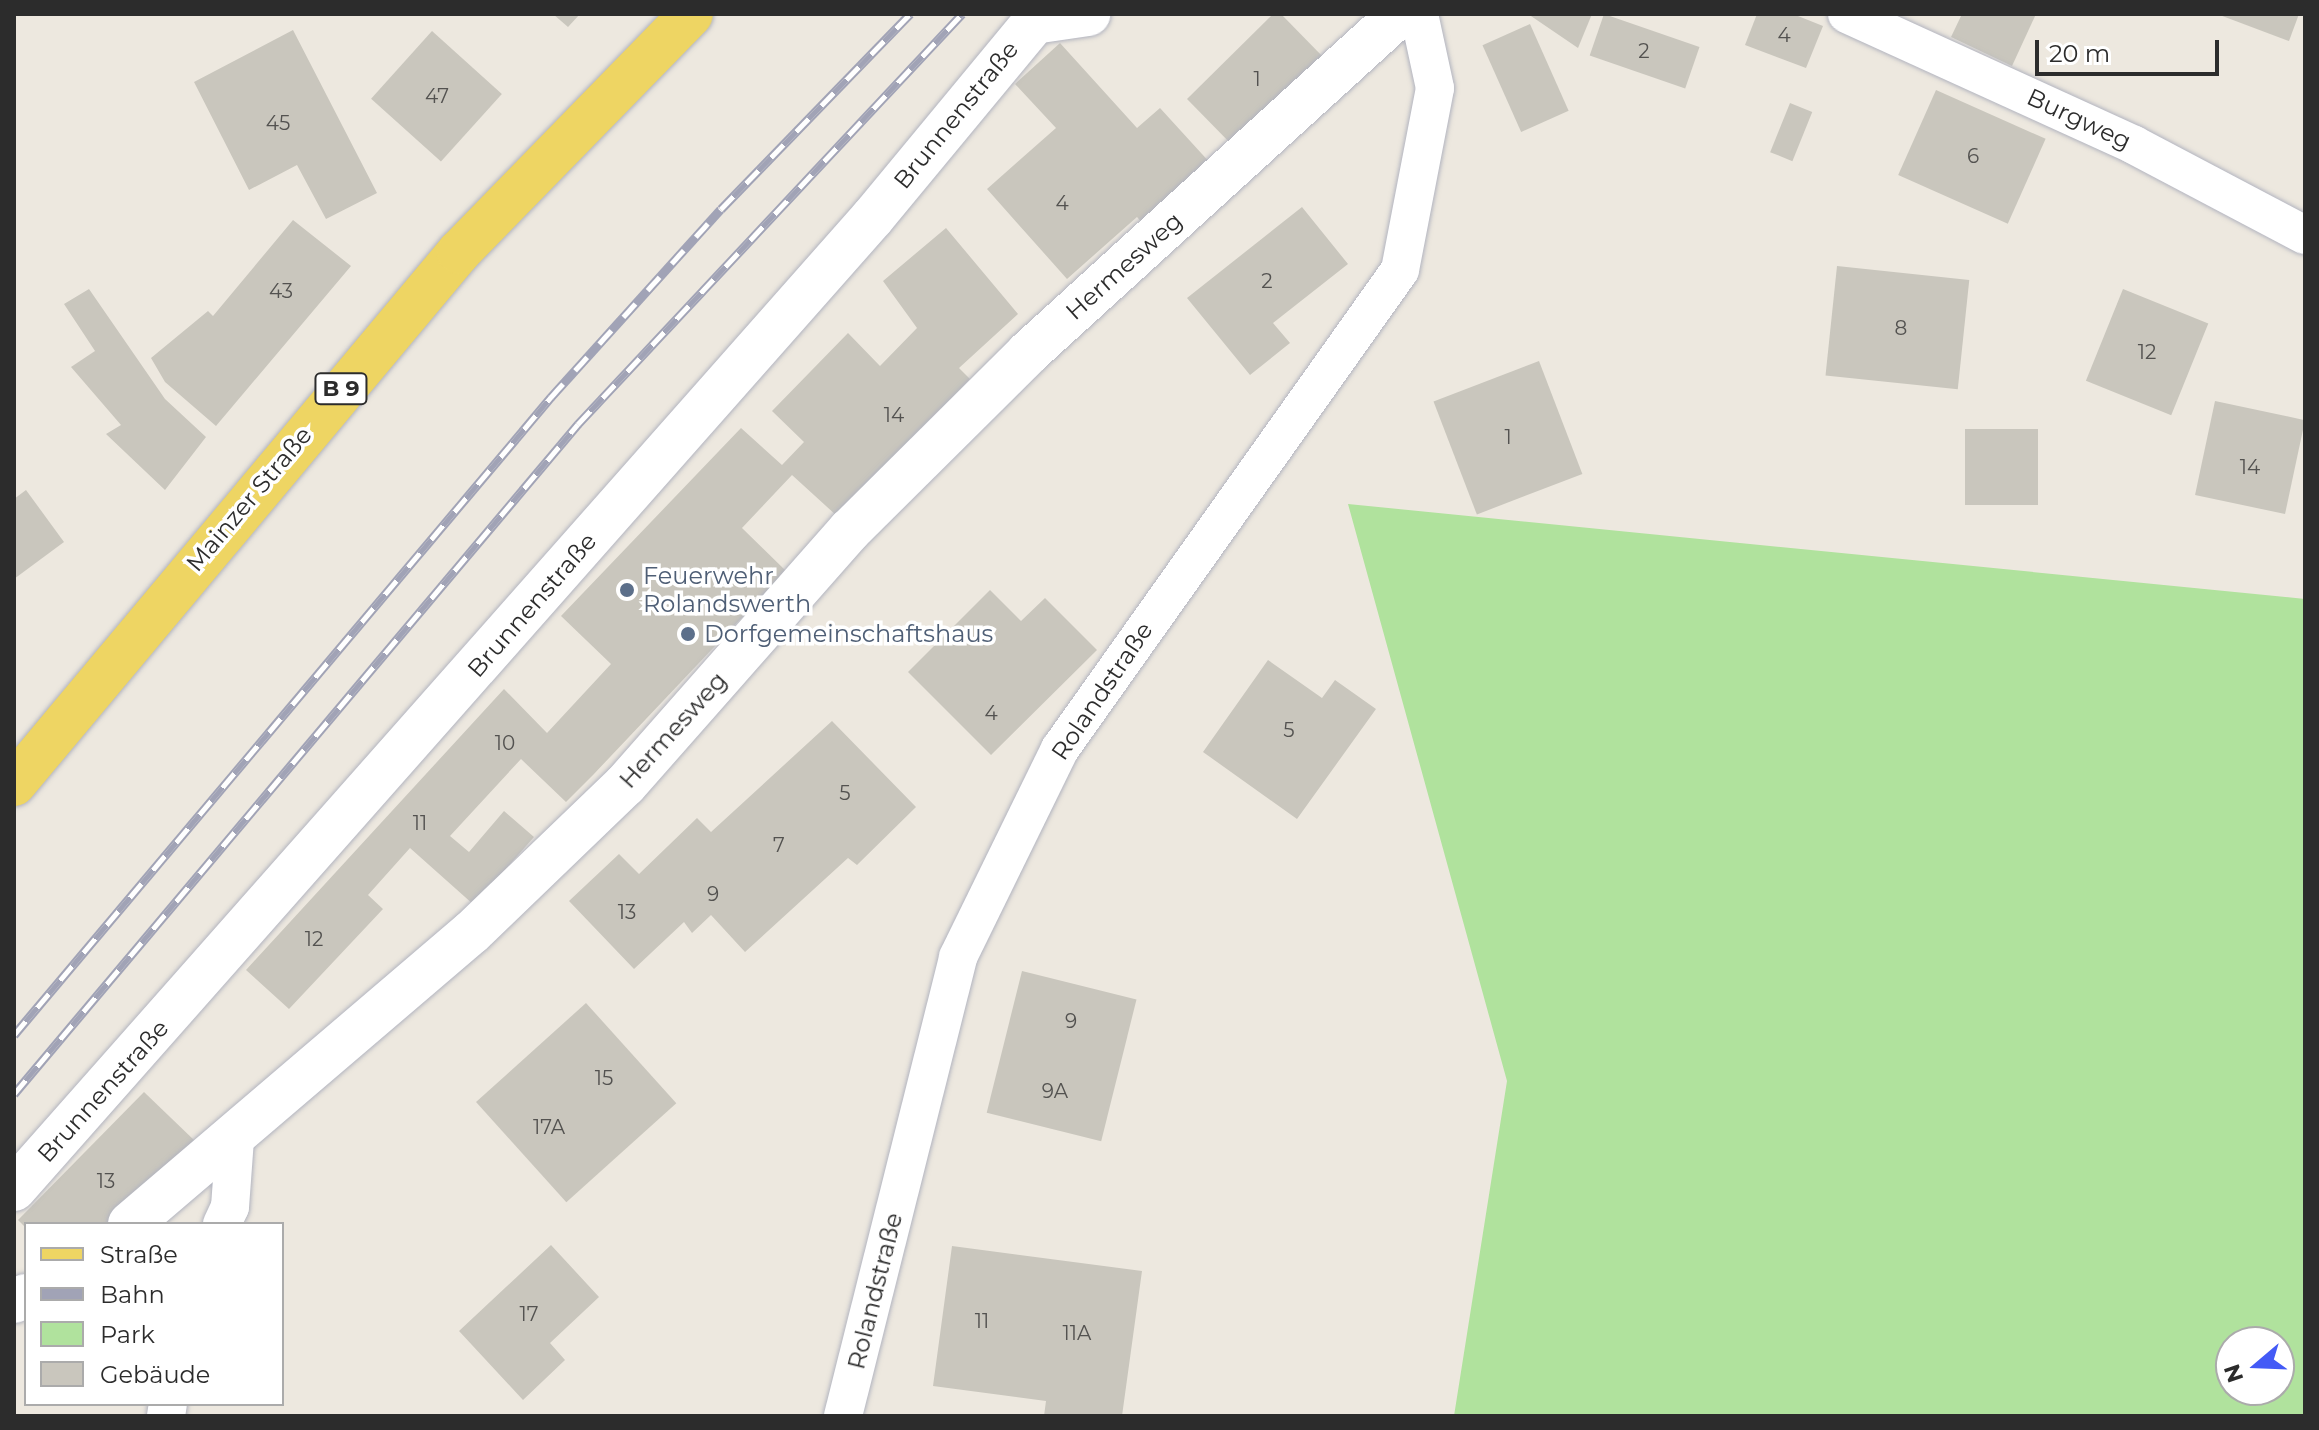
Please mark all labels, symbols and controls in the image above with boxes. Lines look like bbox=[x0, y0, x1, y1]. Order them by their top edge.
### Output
house number: 4 bbox=[1777, 23, 1791, 47]
scale bar bbox=[2039, 24, 2223, 74]
street label: Brunnenstraße bbox=[888, 35, 1024, 195]
house number: 2 bbox=[1638, 39, 1650, 63]
text: 20 m bbox=[2049, 39, 2110, 68]
house number: 1 bbox=[1253, 67, 1261, 91]
street label: Burgweg bbox=[2022, 82, 2136, 156]
house number: 47 bbox=[425, 84, 449, 108]
house number: 45 bbox=[266, 111, 290, 135]
house number: 6 bbox=[1967, 144, 1979, 168]
house number: 4 bbox=[1055, 191, 1069, 215]
street label: Hermesweg bbox=[1060, 206, 1188, 326]
house number: 2 bbox=[1261, 269, 1273, 293]
house number: 43 bbox=[269, 279, 293, 303]
house number: 8 bbox=[1895, 316, 1907, 340]
house number: 12 bbox=[2138, 340, 2156, 364]
road number: B 9 bbox=[313, 371, 369, 407]
house number: 14 bbox=[884, 403, 904, 427]
street label: Mainzer Straße bbox=[180, 421, 318, 577]
house number: 1 bbox=[1504, 425, 1512, 449]
house number: 14 bbox=[2240, 455, 2260, 479]
street label: Brunnenstraße bbox=[461, 527, 603, 683]
place label: Feuerwehr Rolandswerth bbox=[643, 562, 811, 618]
marker: Feuerwehr Rolandswerth bbox=[618, 581, 636, 599]
street label: Rolandstraße bbox=[1045, 616, 1159, 766]
place label: Dorfgemeinschaftshaus bbox=[704, 620, 993, 648]
marker: Dorfgemeinschaftshaus bbox=[679, 625, 697, 643]
street label: Hermesweg bbox=[613, 666, 733, 794]
house number: 4 bbox=[984, 701, 998, 725]
house number: 5 bbox=[1283, 718, 1295, 742]
house number: 10 bbox=[495, 731, 515, 755]
house number: 5 bbox=[839, 781, 851, 805]
house number: 11 bbox=[413, 811, 427, 835]
house number: 7 bbox=[773, 833, 785, 857]
house number: 9 bbox=[707, 882, 719, 906]
house number: 13 bbox=[618, 900, 636, 924]
house number: 12 bbox=[305, 927, 323, 951]
house number: 9 bbox=[1065, 1009, 1077, 1033]
street label: Brunnenstraße bbox=[31, 1014, 175, 1168]
house number: 15 bbox=[595, 1066, 613, 1090]
house number: 9A bbox=[1042, 1079, 1068, 1103]
house number: 17A bbox=[533, 1115, 565, 1139]
house number: 13 bbox=[97, 1169, 115, 1193]
street label: Rolandstraße bbox=[842, 1210, 908, 1372]
legend bbox=[24, 1222, 284, 1406]
text: Straße bbox=[100, 1240, 178, 1269]
text: Bahn bbox=[100, 1280, 165, 1309]
house number: 17 bbox=[520, 1302, 538, 1326]
house number: 11 bbox=[975, 1309, 989, 1333]
text: Park bbox=[100, 1320, 155, 1349]
house number: 11A bbox=[1063, 1321, 1091, 1345]
north arrow bbox=[2215, 1326, 2295, 1406]
text: Gebäude bbox=[100, 1360, 210, 1389]
text: N bbox=[2218, 1361, 2249, 1386]

